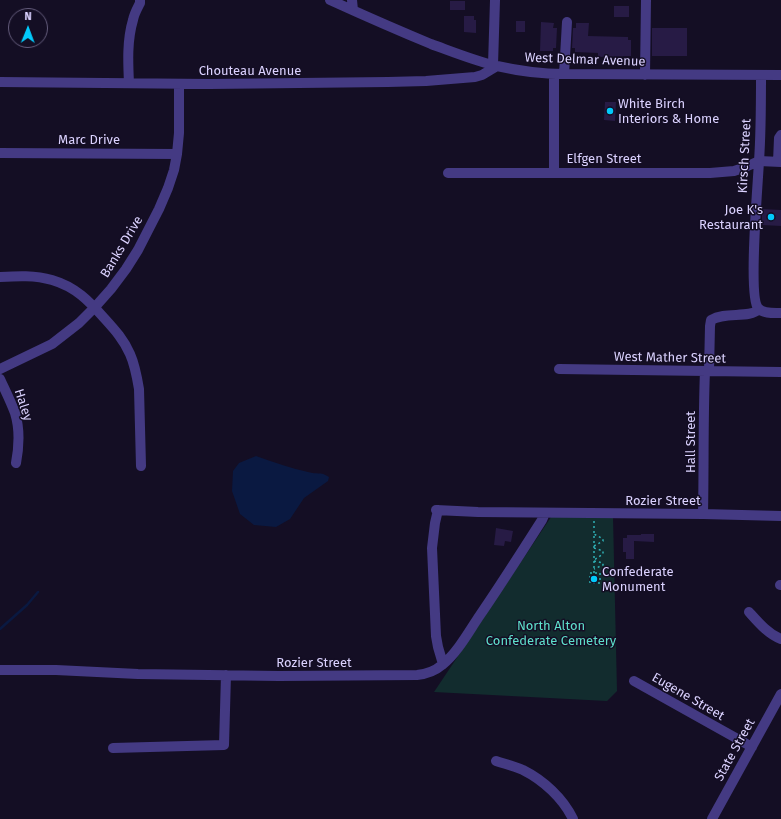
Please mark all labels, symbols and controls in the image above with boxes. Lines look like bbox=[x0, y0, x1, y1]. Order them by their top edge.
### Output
north arrow bbox=[8, 8, 48, 48]
text: N bbox=[24, 10, 32, 23]
street label: West Delmar Avenue bbox=[524, 50, 646, 70]
street label: Chouteau Avenue bbox=[199, 63, 301, 79]
place label: White Birch Interiors & Home bbox=[618, 96, 719, 127]
marker: White Birch Interiors & Home bbox=[605, 106, 615, 116]
street label: Kirsch Street bbox=[735, 118, 755, 194]
street label: Marc Drive bbox=[58, 132, 120, 148]
street label: Elfgen Street bbox=[567, 151, 641, 167]
place label: Joe K's Restaurant bbox=[699, 202, 763, 233]
marker: Joe K's Restaurant bbox=[766, 212, 776, 222]
street label: Banks Drive bbox=[97, 213, 147, 281]
street label: West Mather Street bbox=[614, 349, 726, 367]
street label: Haley bbox=[10, 387, 36, 423]
street label: Hall Street bbox=[683, 411, 699, 473]
street label: Rozier Street bbox=[625, 493, 701, 509]
place label: Confederate Monument bbox=[602, 564, 674, 595]
marker: Confederate Monument bbox=[589, 574, 599, 584]
park label: North Alton Confederate Cemetery bbox=[486, 618, 616, 649]
street label: Rozier Street bbox=[276, 655, 352, 671]
street label: Eugene Street bbox=[649, 670, 727, 724]
street label: State Street bbox=[711, 716, 759, 784]

